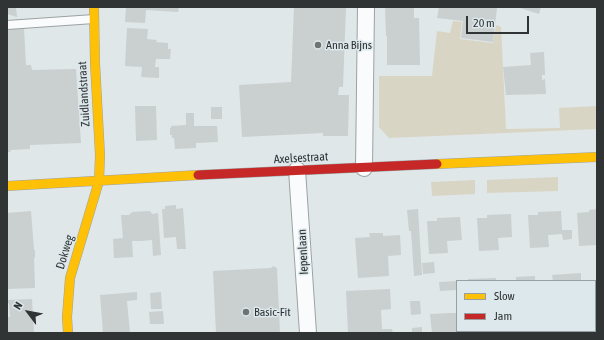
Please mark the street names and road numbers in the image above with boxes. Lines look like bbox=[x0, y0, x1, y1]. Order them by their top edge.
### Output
street label: Zuidlandstraat bbox=[75, 61, 93, 127]
street label: Axelsestraat bbox=[273, 149, 329, 167]
street label: Iepenlaan bbox=[295, 229, 311, 275]
street label: Dokweg bbox=[53, 233, 77, 271]

